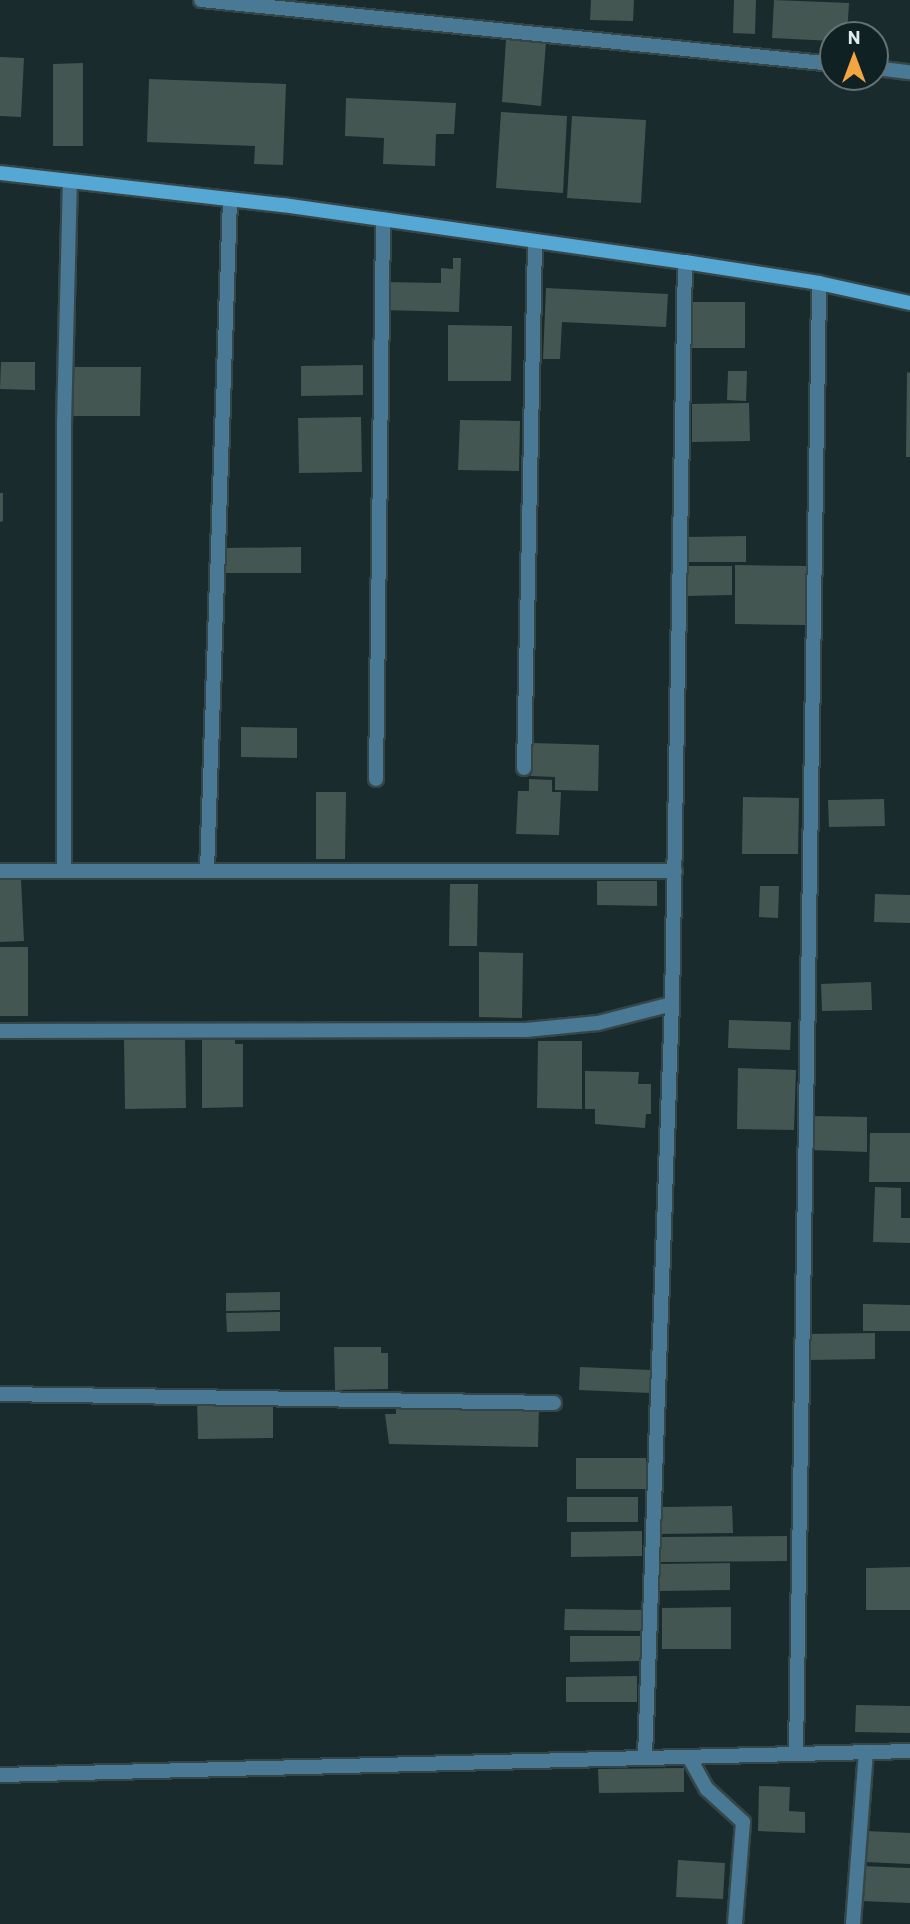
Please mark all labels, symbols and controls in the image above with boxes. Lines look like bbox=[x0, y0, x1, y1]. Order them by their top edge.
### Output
north arrow bbox=[819, 21, 889, 91]
text: N bbox=[848, 25, 860, 48]

